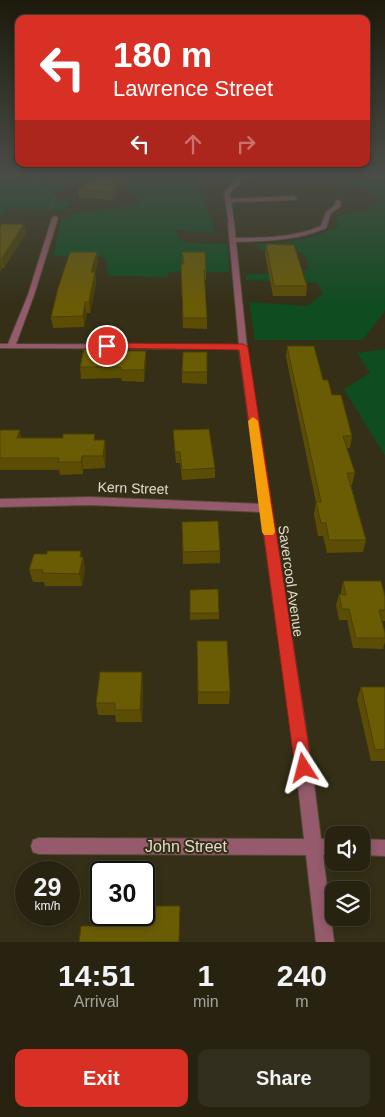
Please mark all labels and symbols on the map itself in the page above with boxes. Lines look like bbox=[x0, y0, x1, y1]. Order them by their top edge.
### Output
pin bbox=[86, 325, 128, 367]
street label: Kern Street bbox=[97, 479, 169, 497]
street label: Savercool Avenue bbox=[275, 524, 307, 638]
position arrow bbox=[277, 741, 329, 793]
street label: John Street bbox=[145, 838, 227, 855]
speed limit sign: 30 bbox=[90, 861, 155, 926]

